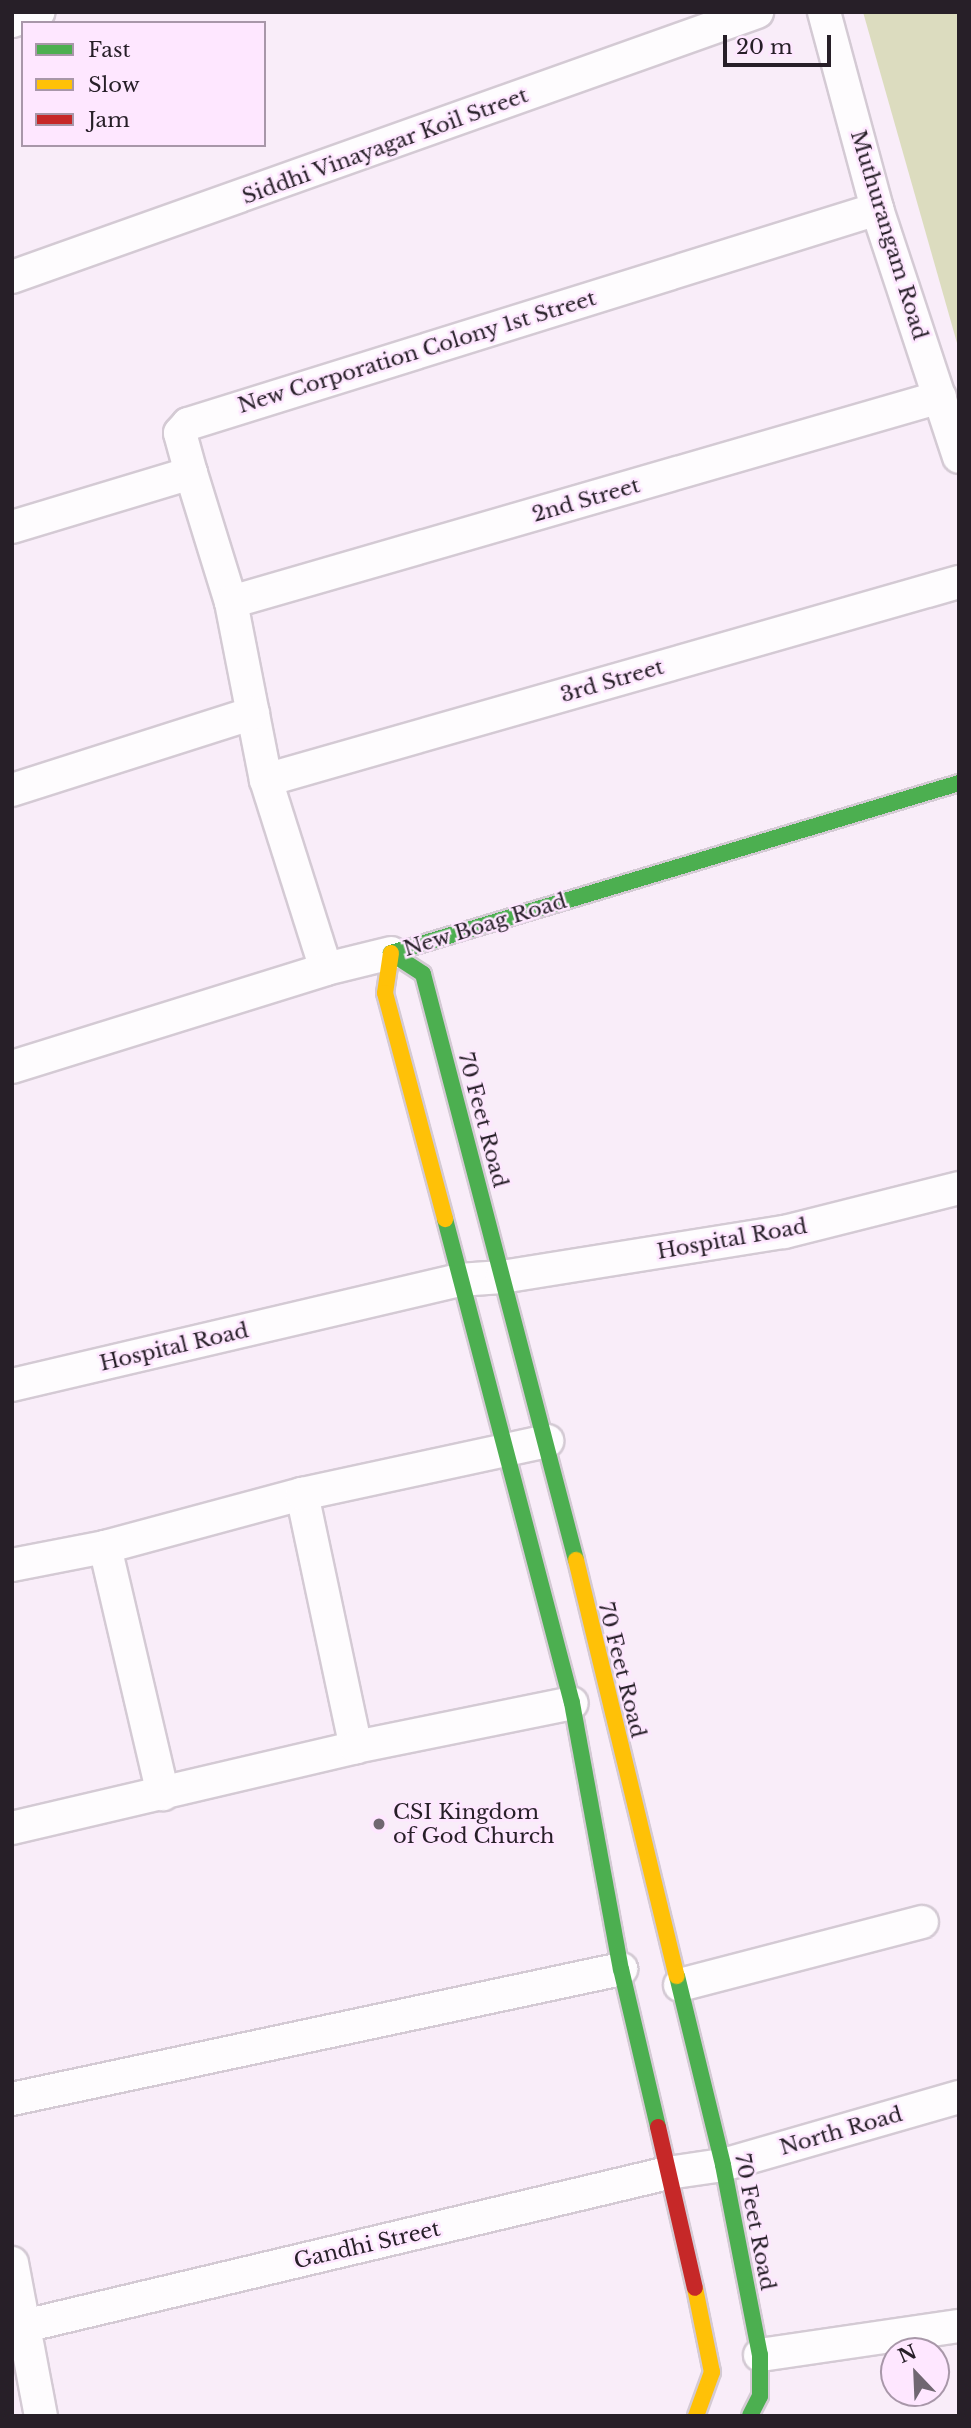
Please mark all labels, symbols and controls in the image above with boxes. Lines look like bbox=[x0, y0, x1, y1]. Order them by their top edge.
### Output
legend bbox=[21, 21, 266, 147]
scale bar bbox=[726, 21, 834, 65]
text: 20 m bbox=[736, 34, 793, 60]
text: Fast bbox=[88, 37, 130, 63]
text: Slow bbox=[88, 72, 140, 98]
street label: Siddhi Vinayagar Koil Street bbox=[238, 82, 532, 210]
text: Jam bbox=[88, 107, 130, 133]
street label: Muthurangam Road bbox=[845, 127, 933, 343]
street label: New Corporation Colony 1st Street bbox=[234, 285, 600, 419]
street label: 2nd Street bbox=[529, 473, 643, 527]
street label: 3rd Street bbox=[558, 654, 666, 708]
street label: New Boag Road bbox=[400, 888, 570, 962]
street label: 70 Feet Road bbox=[453, 1050, 513, 1190]
street label: Hospital Road bbox=[655, 1213, 809, 1265]
street label: Hospital Road bbox=[97, 1318, 251, 1376]
street label: 70 Feet Road bbox=[593, 1600, 651, 1740]
place label: CSI Kingdom of God Church bbox=[393, 1799, 554, 1849]
marker: CSI Kingdom of God Church bbox=[371, 1816, 387, 1832]
street label: North Road bbox=[777, 2101, 905, 2161]
street label: 70 Feet Road bbox=[729, 2152, 781, 2292]
street label: Gandhi Street bbox=[291, 2216, 443, 2274]
north arrow bbox=[880, 2337, 950, 2407]
text: N bbox=[895, 2340, 920, 2368]

